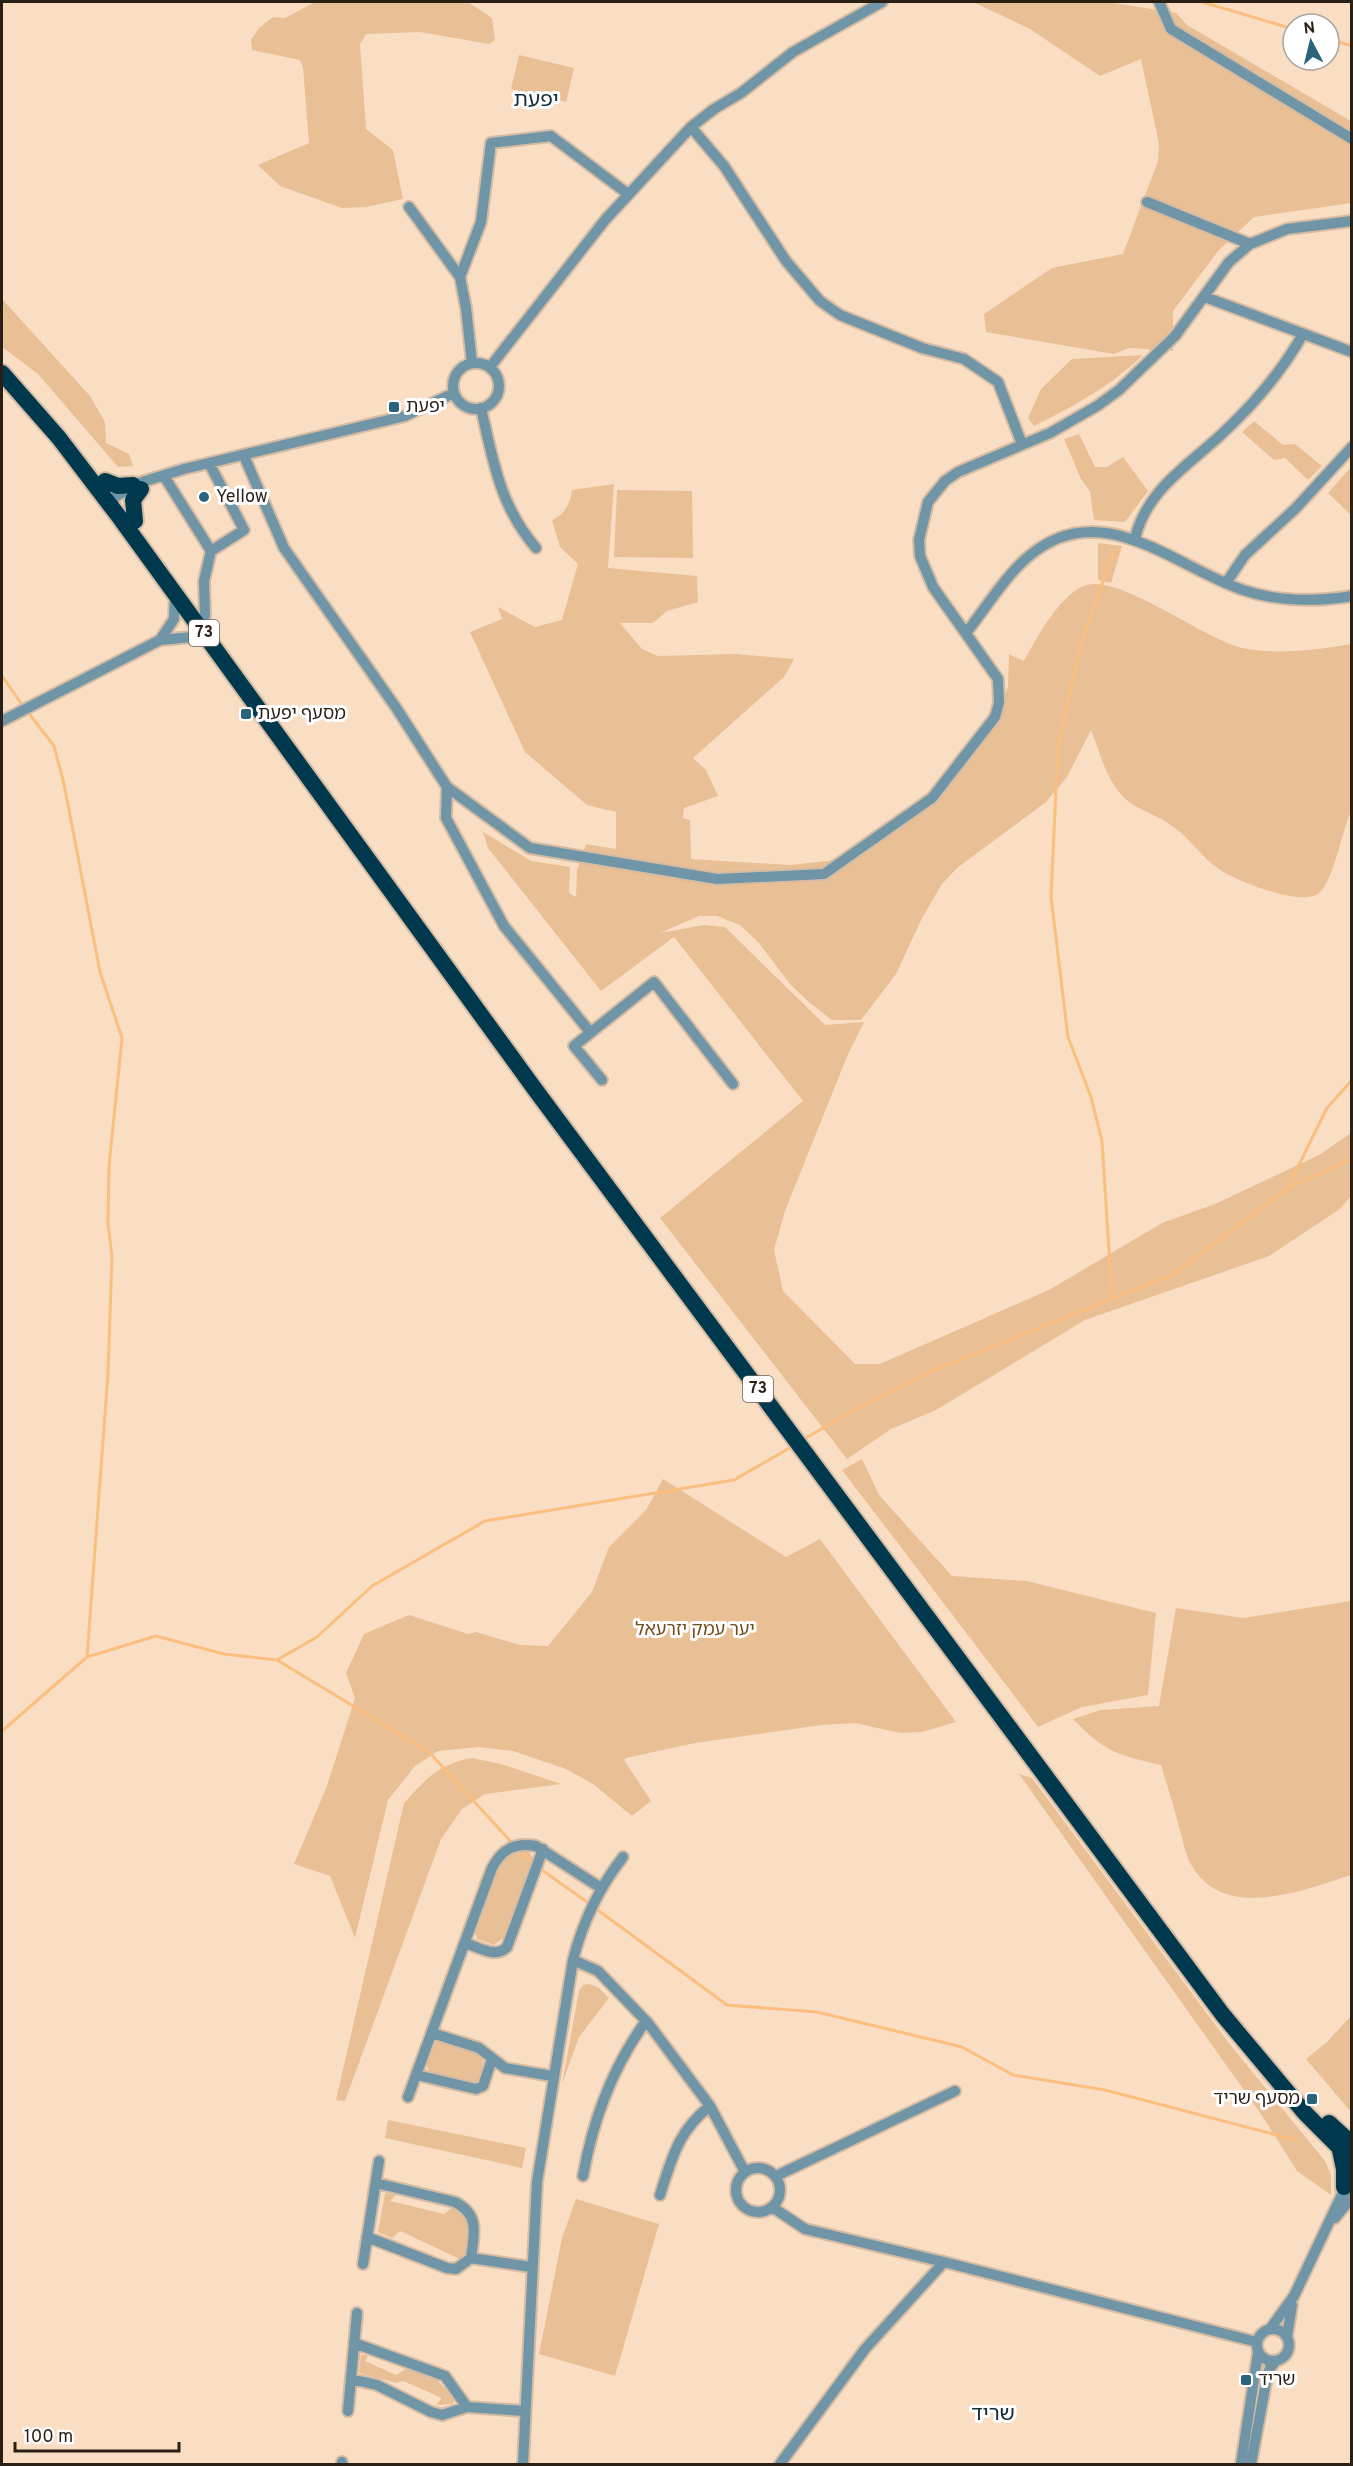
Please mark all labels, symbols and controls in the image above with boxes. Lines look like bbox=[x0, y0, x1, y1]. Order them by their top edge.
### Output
north arrow bbox=[1281, 12, 1341, 72]
text: N bbox=[1302, 18, 1316, 40]
district label: יפעת bbox=[513, 87, 559, 114]
place label: יפעת bbox=[406, 396, 445, 419]
marker: יפעת bbox=[387, 400, 401, 414]
place label: Yellow bbox=[216, 486, 268, 509]
marker: Yellow bbox=[197, 490, 211, 504]
road number: 73 bbox=[189, 620, 219, 646]
place label: מסעף יפעת bbox=[258, 703, 346, 726]
marker: מסעף יפעת bbox=[239, 707, 253, 721]
road number: 73 bbox=[743, 1376, 773, 1402]
park label: יער עמק יזרעאל bbox=[635, 1619, 755, 1642]
place label: מסעף שריד bbox=[1213, 2088, 1300, 2111]
marker: מסעף שריד bbox=[1305, 2092, 1319, 2106]
place label: שריד bbox=[1258, 2369, 1296, 2392]
marker: שריד bbox=[1239, 2373, 1253, 2387]
district label: שריד bbox=[971, 2401, 1015, 2428]
scale bar bbox=[15, 2415, 178, 2453]
text: 100 m bbox=[24, 2426, 73, 2449]

